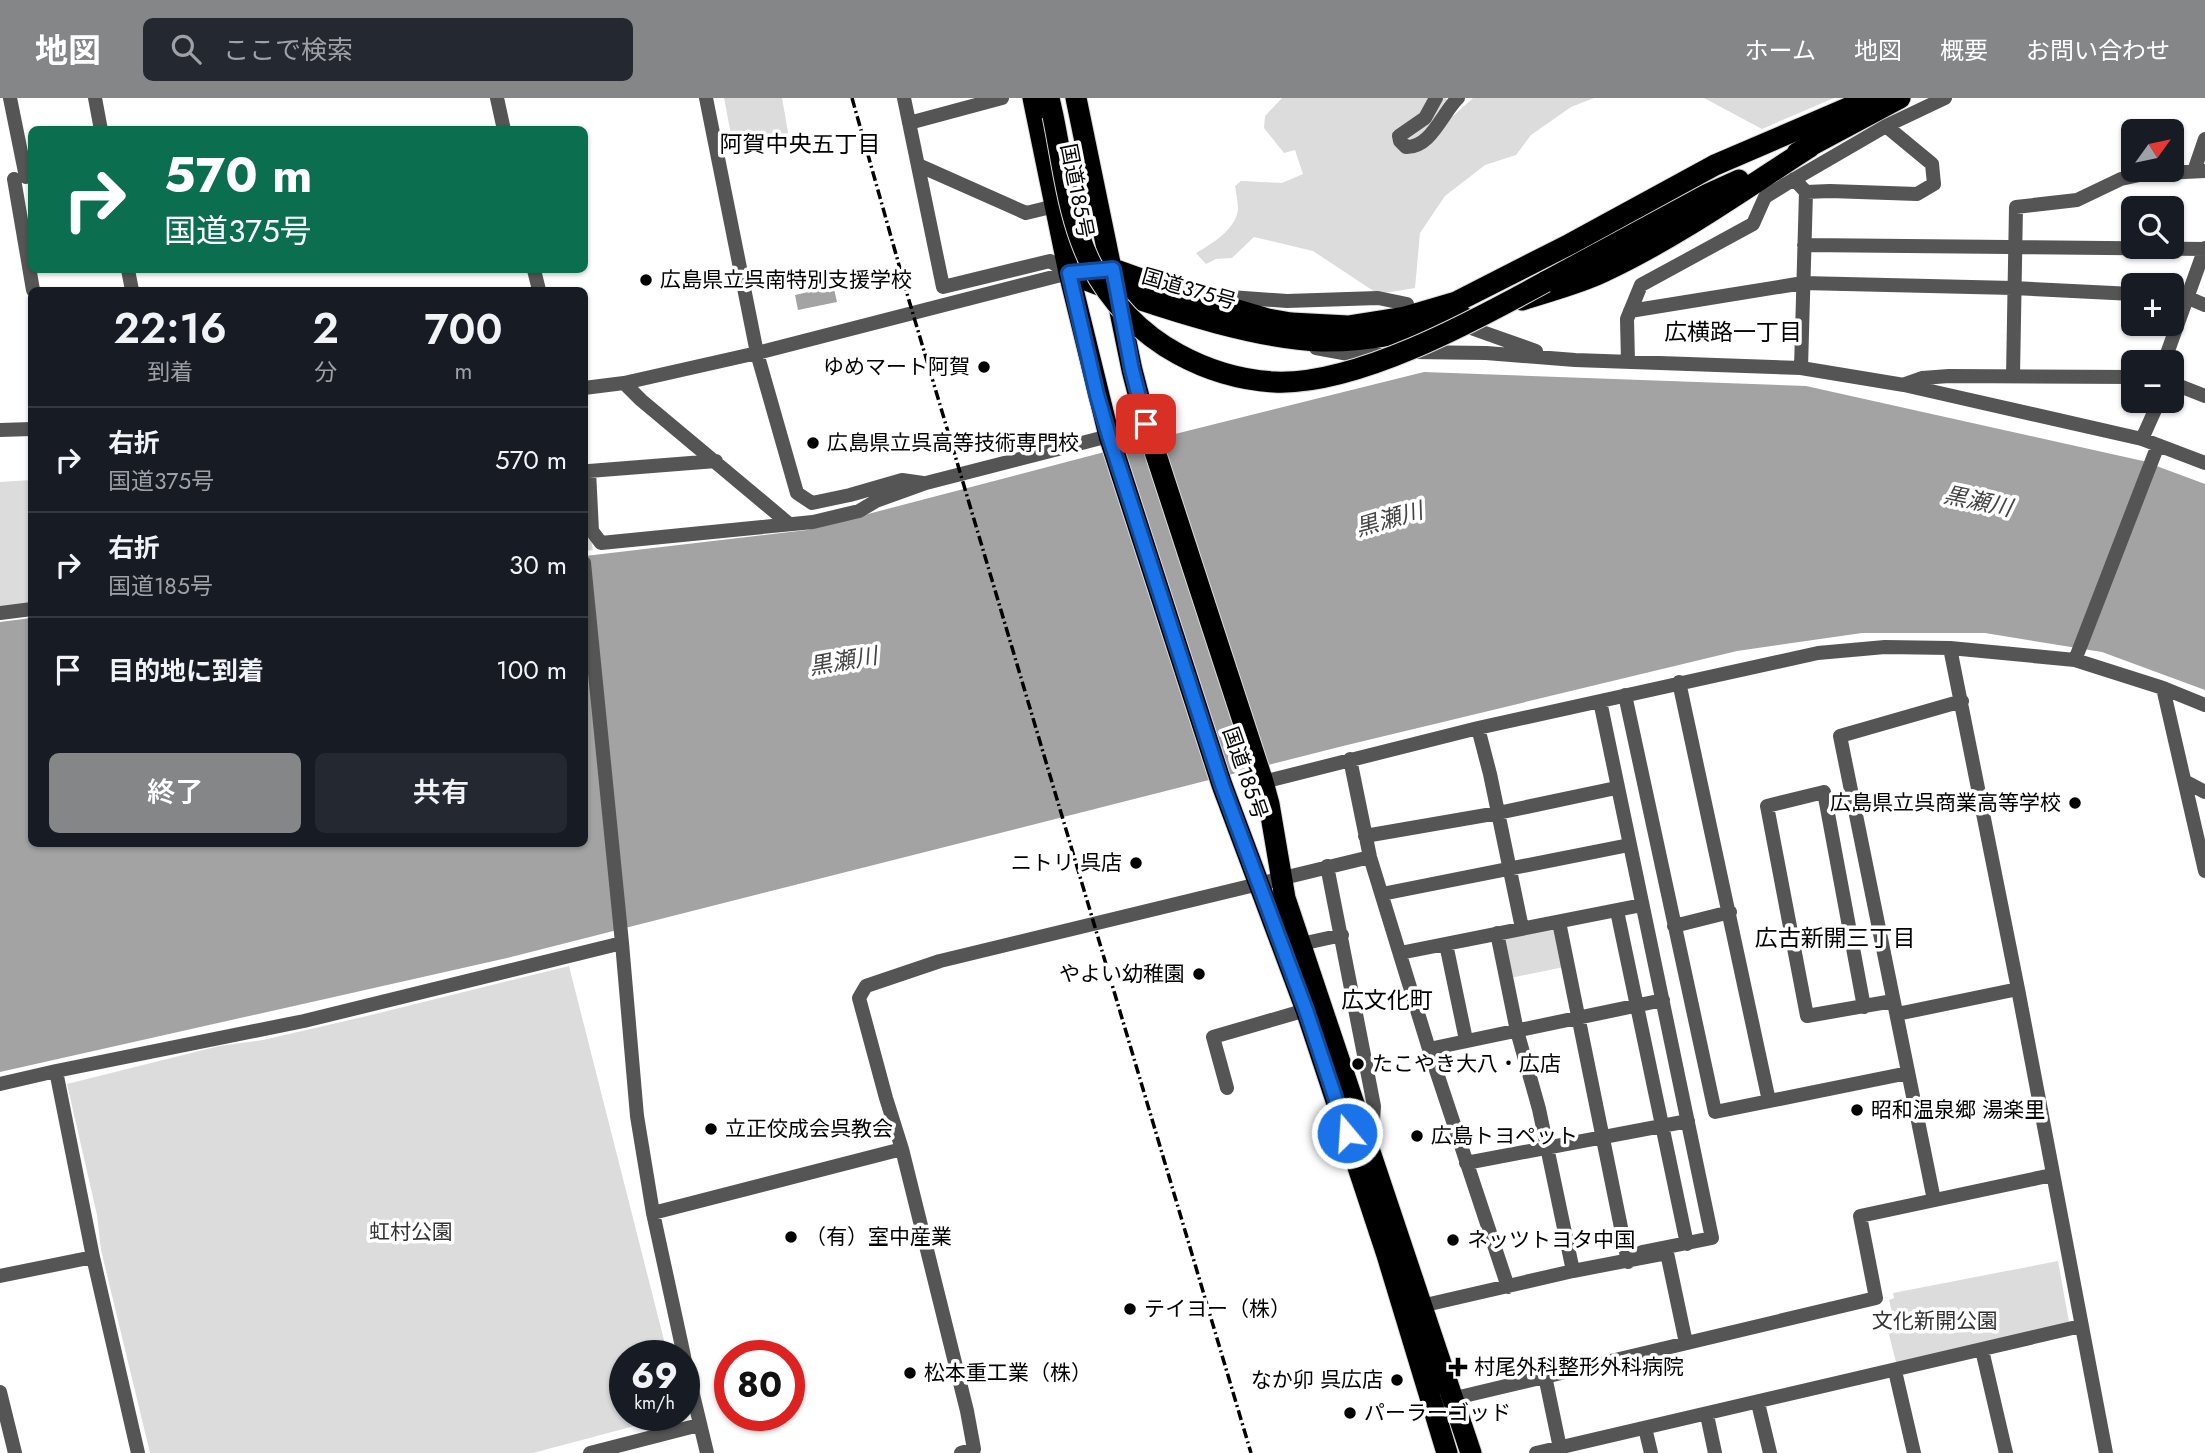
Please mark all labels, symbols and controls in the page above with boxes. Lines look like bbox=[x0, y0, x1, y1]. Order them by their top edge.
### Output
search box bbox=[143, 18, 633, 81]
text: 地図 bbox=[35, 27, 101, 74]
icon: search bbox=[167, 30, 205, 68]
text: ここで検索 bbox=[223, 31, 353, 69]
text: ホーム bbox=[1745, 33, 1816, 68]
text: 地図 bbox=[1854, 33, 1902, 68]
text: 概要 bbox=[1940, 33, 1988, 68]
text: お問い合わせ bbox=[2026, 33, 2170, 68]
north arrow bbox=[2121, 119, 2184, 182]
map controls bbox=[2121, 119, 2184, 413]
district label: 阿賀中央五丁目 bbox=[720, 127, 881, 161]
text: 570 m bbox=[164, 140, 312, 210]
street label: 国道185号 bbox=[1053, 141, 1101, 241]
icon: right bbox=[49, 154, 140, 245]
button: search bbox=[2121, 196, 2184, 259]
text: 国道375号 bbox=[164, 208, 312, 254]
street label: 国道375号 bbox=[1138, 261, 1240, 317]
place label: 広島県立呉南特別支援学校 bbox=[660, 265, 912, 295]
marker: 広島県立呉南特別支援学校 bbox=[638, 272, 654, 288]
button: + bbox=[2121, 273, 2184, 336]
text: 22:16 bbox=[113, 298, 227, 359]
text: 2 bbox=[312, 298, 339, 359]
text: 700 bbox=[424, 299, 503, 360]
district label: 広横路一丁目 bbox=[1664, 315, 1802, 349]
button: − bbox=[2121, 350, 2184, 413]
place label: ゆめマート阿賀 bbox=[823, 352, 970, 382]
text: m bbox=[454, 354, 472, 388]
text: 到着 bbox=[147, 355, 193, 389]
text: 分 bbox=[314, 355, 337, 389]
marker: ゆめマート阿賀 bbox=[976, 359, 992, 375]
pin bbox=[1116, 394, 1176, 454]
icon: arrive bbox=[1127, 405, 1165, 443]
text: 右折 bbox=[108, 424, 160, 462]
place label: 広島県立呉高等技術専門校 bbox=[827, 428, 1079, 458]
marker: 広島県立呉高等技術専門校 bbox=[805, 435, 821, 451]
icon: right bbox=[49, 441, 87, 479]
text: 570 m bbox=[495, 441, 567, 479]
text: 国道375号 bbox=[108, 464, 214, 498]
water label: 黒瀬川 bbox=[1941, 477, 2018, 525]
water label: 黒瀬川 bbox=[1351, 492, 1430, 545]
text: 右折 bbox=[108, 529, 160, 567]
icon: right bbox=[49, 546, 87, 584]
text: 30 m bbox=[509, 546, 567, 584]
text: 国道185号 bbox=[108, 569, 213, 603]
water label: 黒瀬川 bbox=[806, 638, 883, 684]
icon: arrive bbox=[49, 651, 87, 689]
text: 100 m bbox=[496, 651, 567, 689]
text: 目的地に到着 bbox=[108, 652, 264, 690]
street label: 国道185号 bbox=[1215, 723, 1275, 823]
button: 終了 bbox=[49, 753, 301, 833]
button: 共有 bbox=[315, 753, 567, 833]
place label: 広島県立呉商業高等学校 bbox=[1830, 788, 2061, 818]
marker: 広島県立呉商業高等学校 bbox=[2067, 795, 2083, 811]
place label: ニトリ 呉店 bbox=[1011, 848, 1122, 878]
marker: ニトリ 呉店 bbox=[1128, 855, 1144, 871]
district label: 広古新開三丁目 bbox=[1755, 921, 1916, 955]
place label: やよい幼稚園 bbox=[1059, 959, 1185, 989]
marker: やよい幼稚園 bbox=[1191, 966, 1207, 982]
district label: 広文化町 bbox=[1341, 983, 1433, 1017]
place label: たこやき大八・広店 bbox=[1372, 1049, 1561, 1079]
marker: たこやき大八・広店 bbox=[1350, 1056, 1366, 1072]
place label: 昭和温泉郷 湯楽里 bbox=[1871, 1095, 2045, 1125]
position arrow bbox=[1310, 1096, 1384, 1170]
marker: 昭和温泉郷 湯楽里 bbox=[1849, 1102, 1865, 1118]
place label: 立正佼成会呉教会 bbox=[725, 1114, 893, 1144]
marker: 立正佼成会呉教会 bbox=[703, 1121, 719, 1137]
place label: 広島トヨペット bbox=[1431, 1121, 1578, 1151]
marker: 広島トヨペット bbox=[1409, 1128, 1425, 1144]
park label: 虹村公園 bbox=[369, 1217, 453, 1247]
place label: （有）室中産業 bbox=[805, 1222, 952, 1252]
place label: ネッツトヨタ中国 bbox=[1467, 1225, 1635, 1255]
marker: （有）室中産業 bbox=[783, 1229, 799, 1245]
marker: ネッツトヨタ中国 bbox=[1445, 1232, 1461, 1248]
place label: テイヨー（株） bbox=[1144, 1294, 1291, 1324]
marker: テイヨー（株） bbox=[1122, 1301, 1138, 1317]
park label: 文化新開公園 bbox=[1872, 1306, 1998, 1336]
speed limit sign: 80 bbox=[714, 1340, 805, 1431]
text: 69 bbox=[631, 1351, 678, 1401]
place label: 村尾外科整形外科病院 bbox=[1474, 1352, 1684, 1382]
marker: 村尾外科整形外科病院 bbox=[1448, 1357, 1468, 1377]
place label: 松本重工業（株） bbox=[924, 1358, 1092, 1388]
marker: 松本重工業（株） bbox=[902, 1365, 918, 1381]
place label: なか卯 呉広店 bbox=[1251, 1365, 1383, 1395]
marker: なか卯 呉広店 bbox=[1389, 1372, 1405, 1388]
text: km/h bbox=[634, 1390, 675, 1416]
place label: パーラーゴッド bbox=[1364, 1398, 1511, 1428]
marker: パーラーゴッド bbox=[1342, 1405, 1358, 1421]

